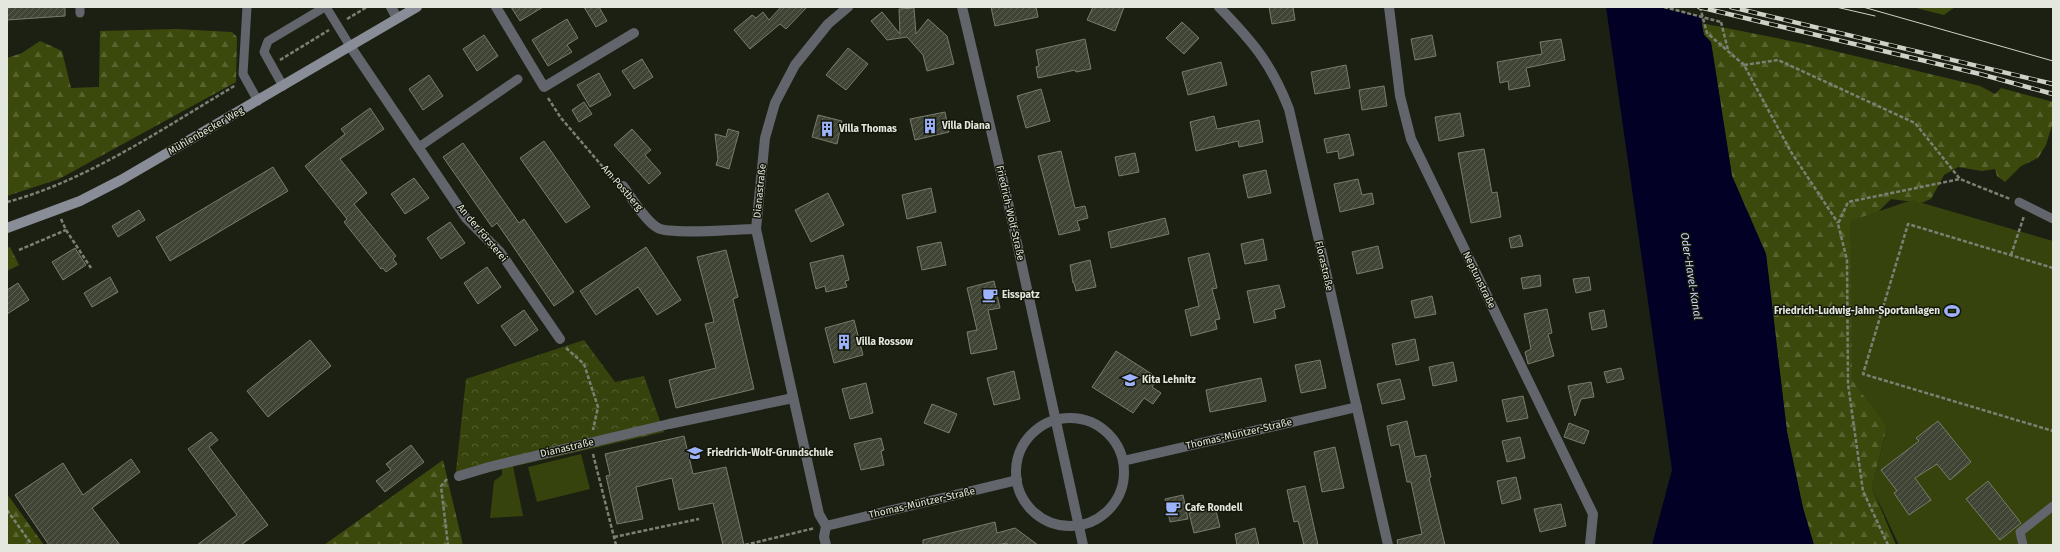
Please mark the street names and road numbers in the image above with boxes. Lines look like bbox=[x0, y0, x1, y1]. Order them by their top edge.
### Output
street label: Mühlenbecker Weg bbox=[166, 104, 247, 158]
street label: Am Postberg bbox=[599, 163, 646, 214]
street label: Dianastraße bbox=[751, 163, 769, 219]
street label: Friedrich-Wolf-Straße bbox=[993, 164, 1027, 262]
street label: An der Försterei bbox=[454, 202, 510, 264]
street label: Florastraße bbox=[1312, 240, 1336, 292]
street label: Neptunstraße bbox=[1460, 249, 1498, 311]
street label: Thomas-Müntzer-Straße bbox=[1185, 416, 1293, 452]
street label: Dianastraße bbox=[539, 436, 595, 460]
street label: Thomas-Müntzer-Straße bbox=[868, 485, 976, 521]

